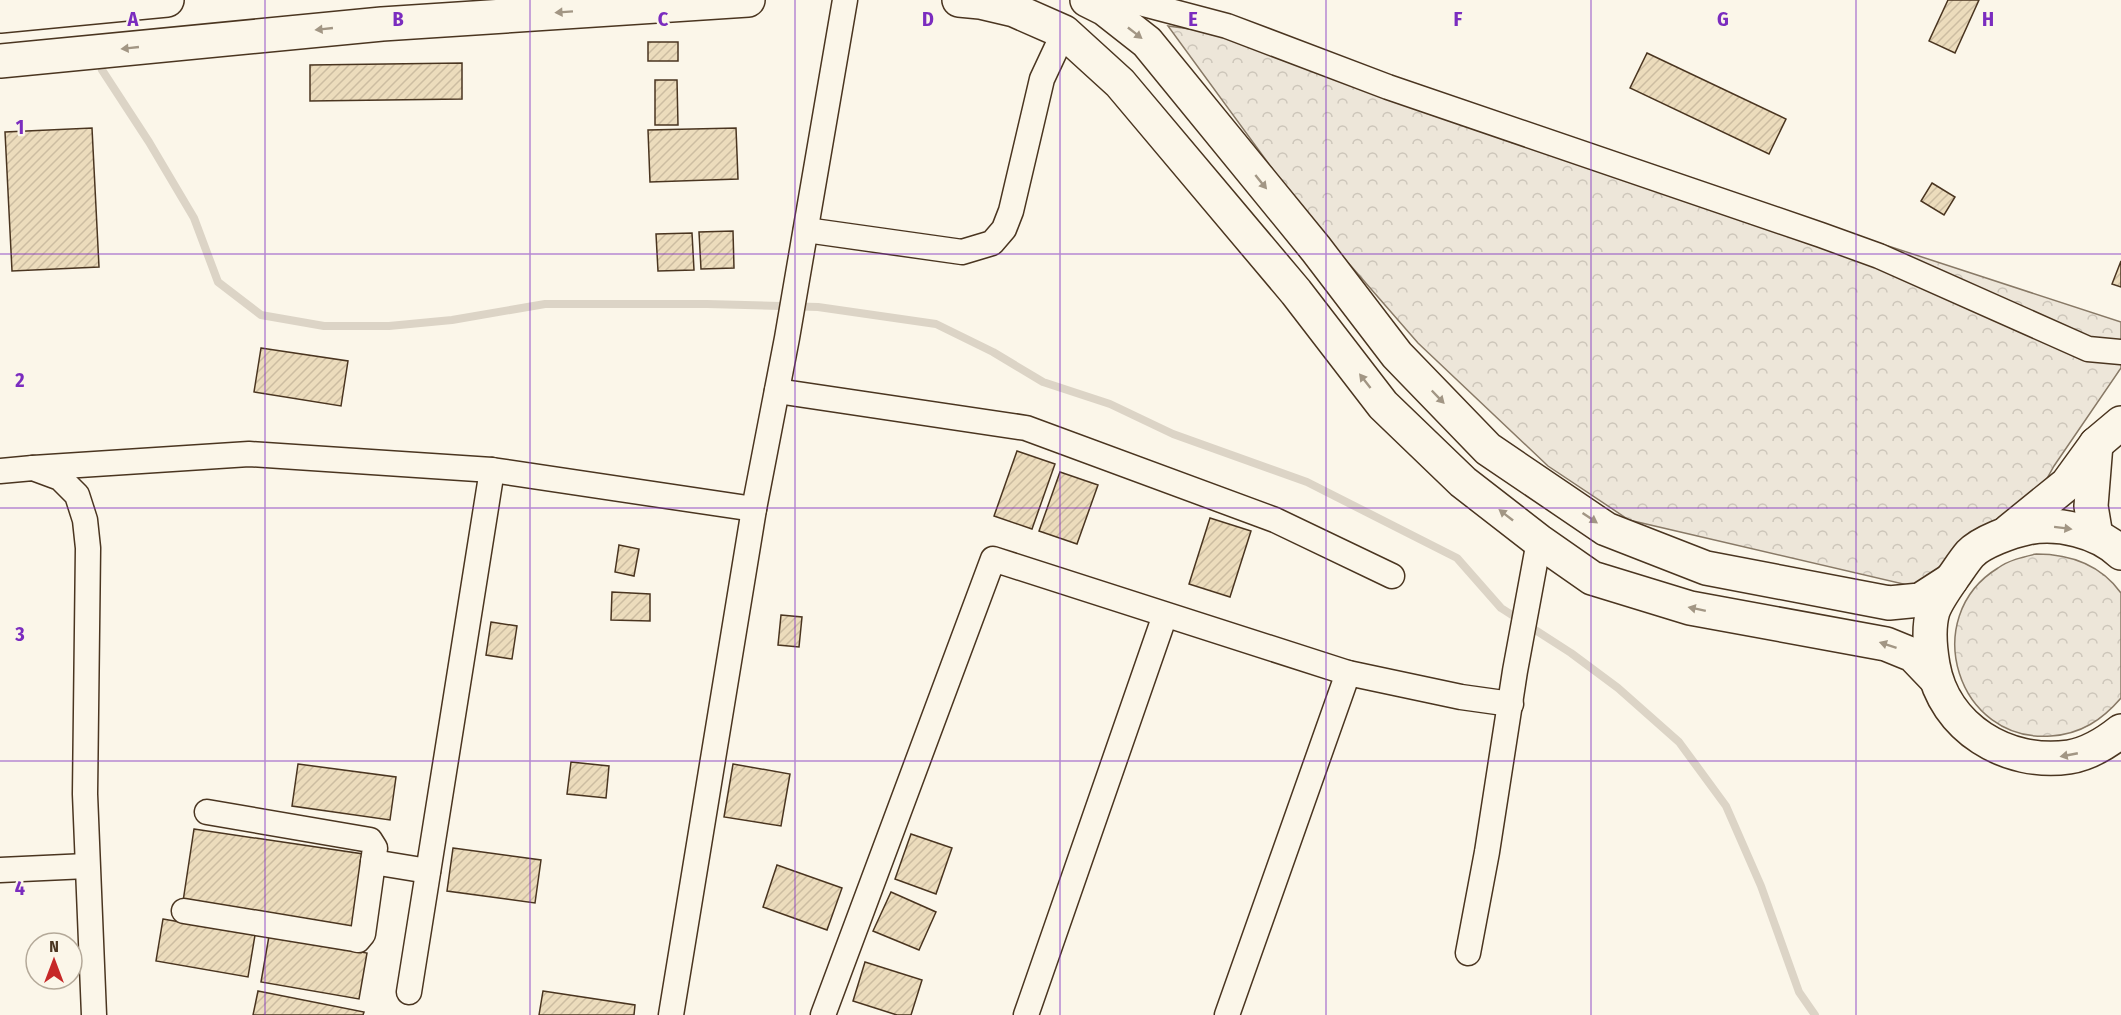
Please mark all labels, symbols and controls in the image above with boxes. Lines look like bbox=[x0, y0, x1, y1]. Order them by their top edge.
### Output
text: A bbox=[127, 7, 140, 31]
text: B bbox=[392, 7, 404, 31]
one-way arrow bbox=[555, 7, 574, 16]
text: C bbox=[658, 7, 669, 31]
text: D bbox=[922, 7, 934, 31]
text: E bbox=[1188, 7, 1198, 31]
text: F bbox=[1454, 7, 1463, 31]
text: G bbox=[1717, 7, 1729, 31]
text: H bbox=[1982, 7, 1994, 31]
one-way arrow bbox=[314, 24, 333, 34]
one-way arrow bbox=[1128, 27, 1143, 39]
one-way arrow bbox=[120, 43, 139, 53]
text: 1 bbox=[16, 115, 24, 139]
one-way arrow bbox=[1254, 174, 1267, 189]
text: 2 bbox=[14, 368, 25, 392]
one-way arrow bbox=[1358, 373, 1371, 389]
one-way arrow bbox=[1431, 390, 1445, 405]
one-way arrow bbox=[1498, 509, 1513, 521]
one-way arrow bbox=[1581, 512, 1597, 524]
one-way arrow bbox=[2053, 523, 2072, 533]
one-way arrow bbox=[1687, 604, 1706, 613]
text: 3 bbox=[14, 622, 25, 646]
one-way arrow bbox=[1879, 640, 1897, 650]
one-way arrow bbox=[2059, 751, 2078, 760]
text: 4 bbox=[15, 876, 25, 900]
north arrow bbox=[24, 931, 84, 991]
text: N bbox=[49, 937, 59, 956]

